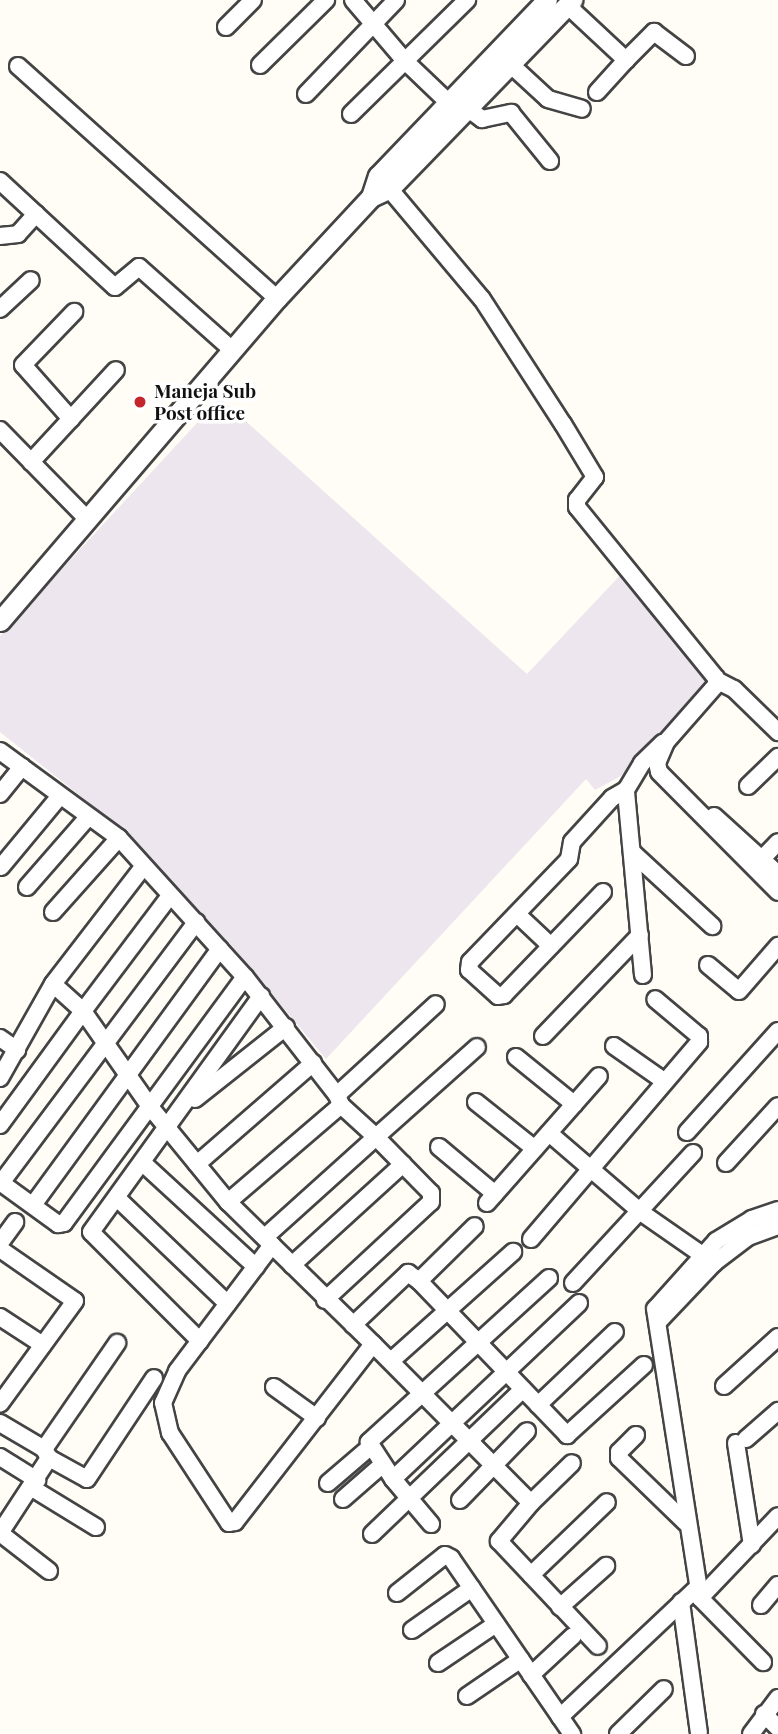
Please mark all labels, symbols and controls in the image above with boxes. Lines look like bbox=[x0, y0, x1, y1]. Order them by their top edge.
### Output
place label: Maneja Sub Post office bbox=[154, 380, 256, 424]
marker: Maneja Sub Post office bbox=[132, 394, 148, 410]

